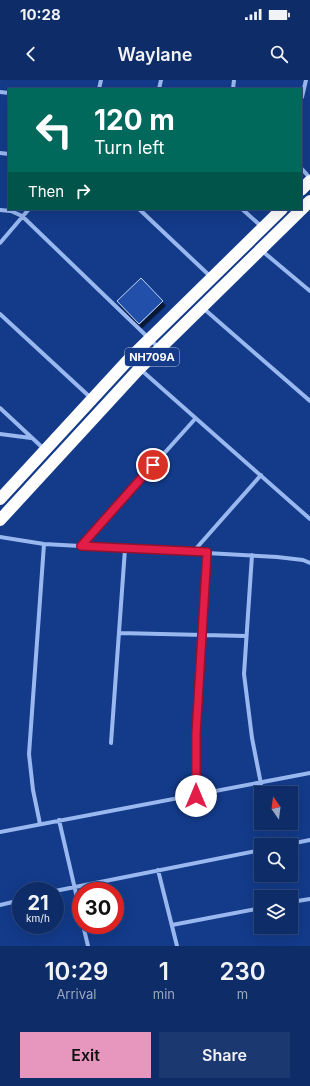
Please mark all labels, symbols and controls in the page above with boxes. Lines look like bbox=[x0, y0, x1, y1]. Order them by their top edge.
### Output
text: 10:28 bbox=[20, 5, 61, 24]
icon: back bbox=[20, 43, 42, 65]
icon: search bbox=[268, 43, 290, 65]
text: Waylane bbox=[118, 44, 192, 65]
text: 120 m bbox=[94, 103, 175, 137]
icon: left bbox=[28, 104, 80, 156]
text: Turn left bbox=[94, 137, 164, 158]
icon: right bbox=[72, 180, 94, 202]
text: Then bbox=[28, 182, 64, 201]
road number: NH709A bbox=[125, 348, 179, 366]
pin bbox=[136, 448, 170, 482]
icon: arrive bbox=[142, 454, 164, 476]
position arrow bbox=[175, 775, 217, 817]
north arrow bbox=[254, 786, 298, 830]
map controls bbox=[254, 786, 298, 934]
button: search bbox=[254, 838, 298, 882]
speed limit sign: 30 bbox=[72, 882, 124, 934]
button: layers bbox=[254, 890, 298, 934]
text: 21 bbox=[27, 891, 49, 915]
text: km/h bbox=[26, 912, 50, 924]
text: 10:29 bbox=[44, 957, 108, 986]
text: 1 bbox=[159, 957, 169, 986]
text: 230 bbox=[219, 957, 266, 986]
text: Arrival bbox=[56, 986, 96, 1002]
text: min bbox=[153, 986, 175, 1002]
text: m bbox=[237, 986, 248, 1002]
button: Exit bbox=[20, 1032, 151, 1078]
button: Share bbox=[159, 1032, 290, 1078]

